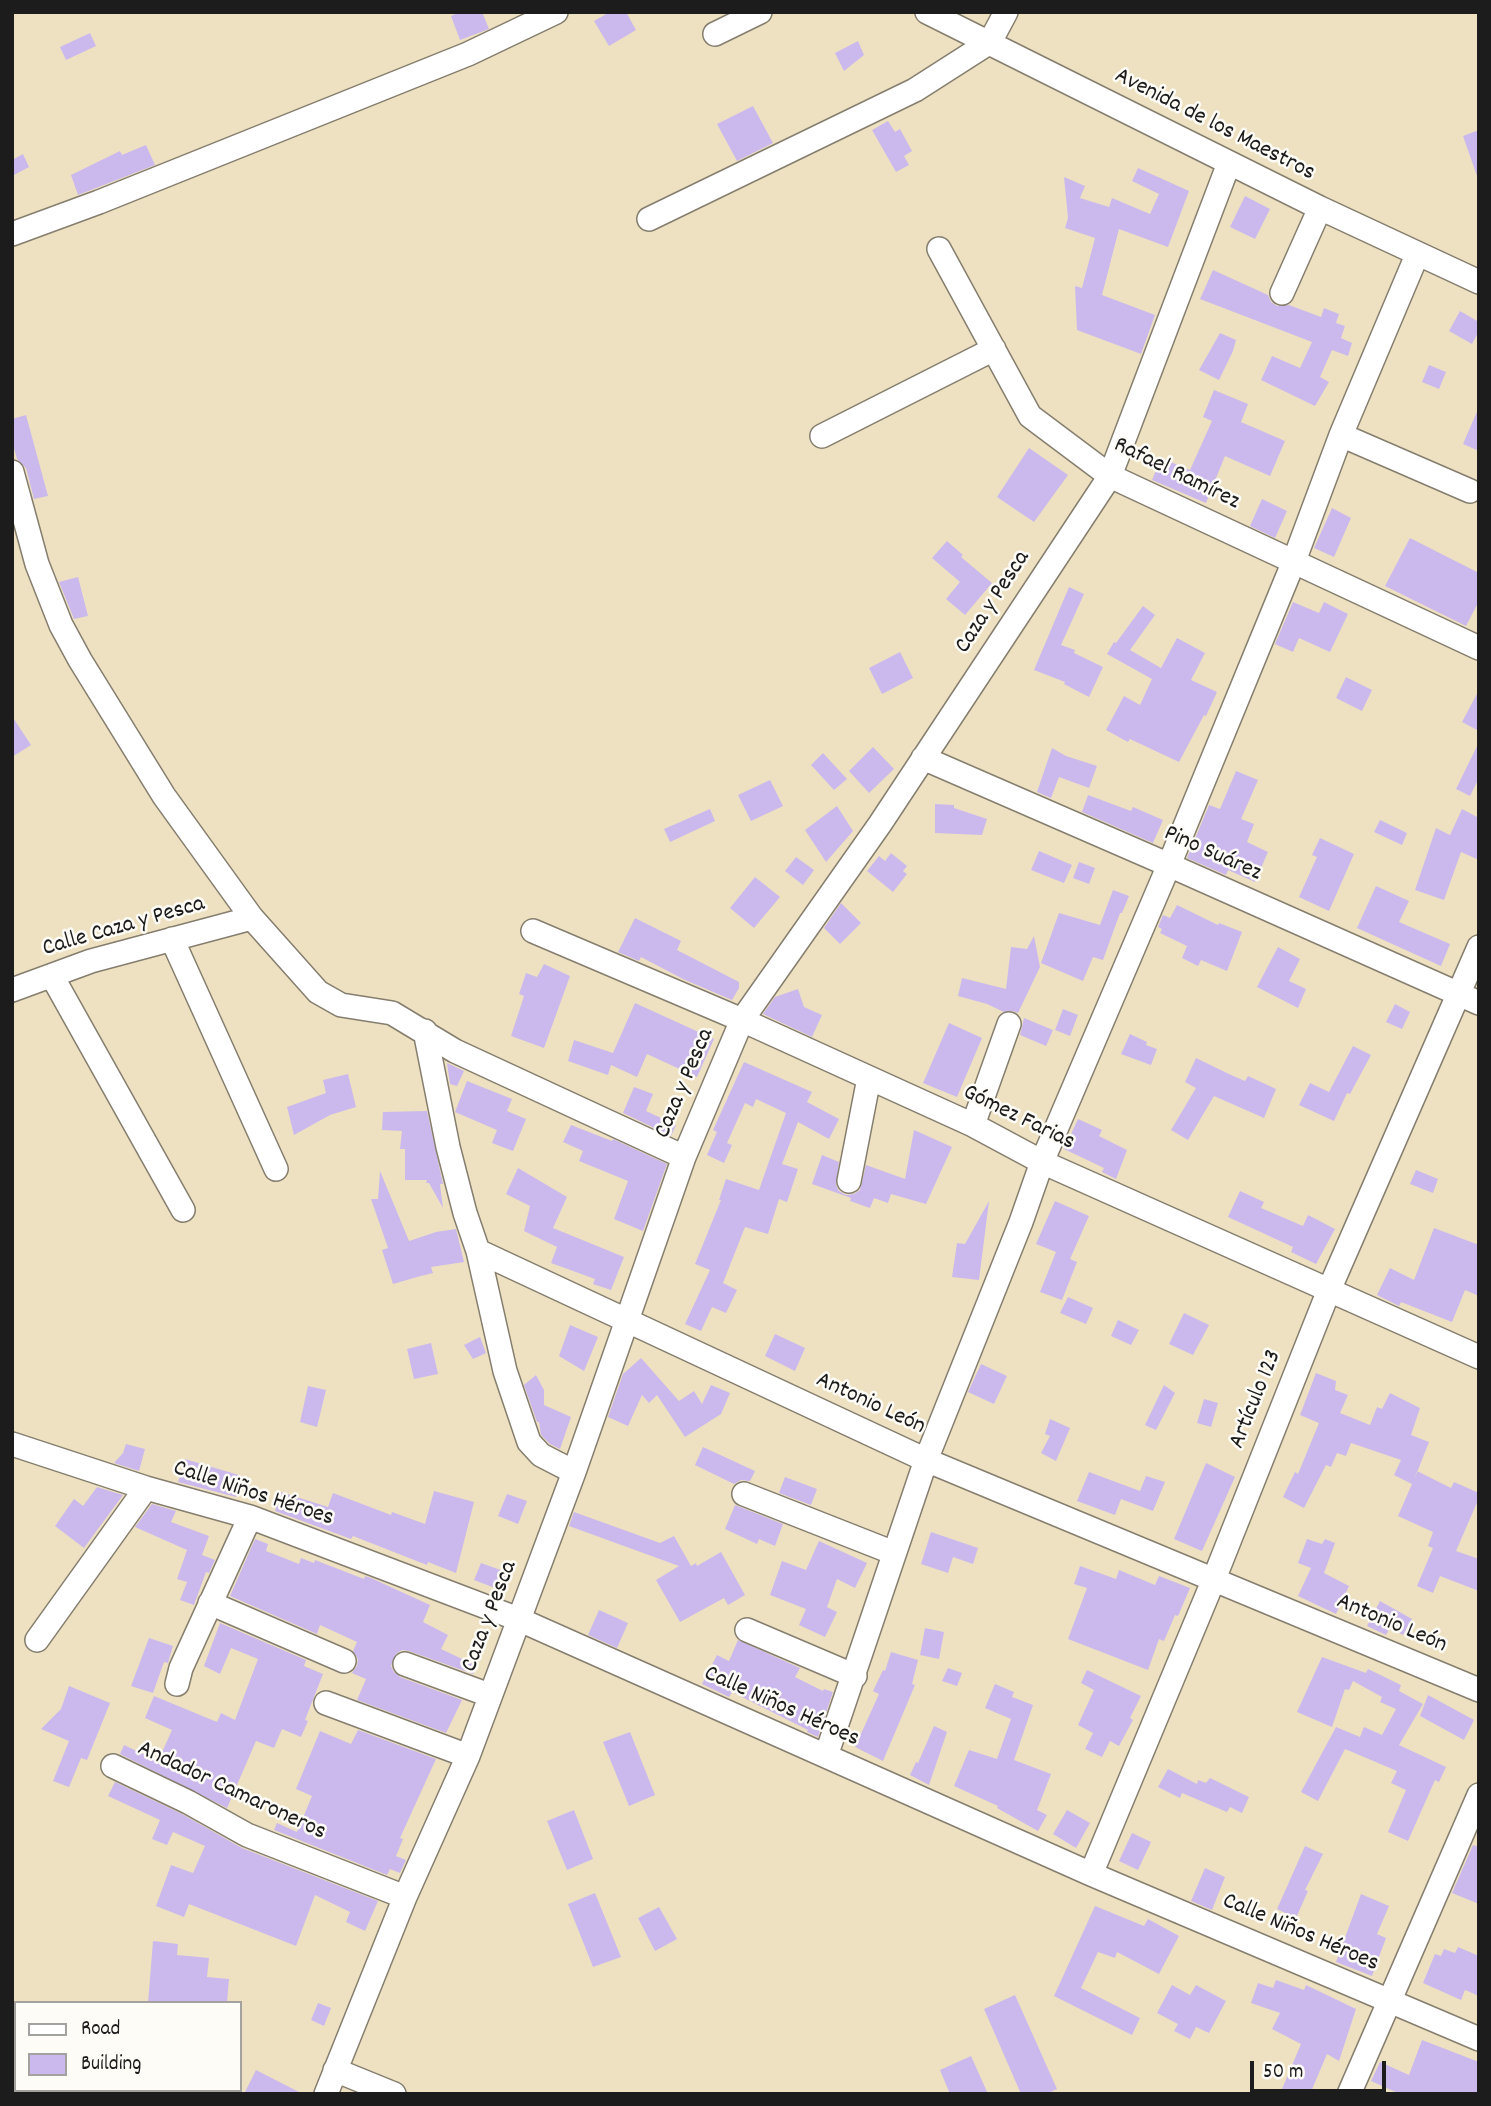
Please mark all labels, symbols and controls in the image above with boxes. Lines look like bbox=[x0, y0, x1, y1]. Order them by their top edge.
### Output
street label: Avenida de los Maestros bbox=[1109, 63, 1319, 189]
street label: Rafael Ramírez bbox=[1108, 432, 1244, 518]
street label: Caza y Pesca bbox=[950, 546, 1038, 660]
street label: Pino Suárez bbox=[1159, 821, 1265, 889]
street label: Calle Caza y Pesca bbox=[40, 891, 208, 965]
street label: Caza y Pesca bbox=[650, 1025, 722, 1143]
street label: Gómez Farias bbox=[957, 1080, 1079, 1158]
street label: Artículo 123 bbox=[1224, 1347, 1290, 1453]
street label: Antonio León bbox=[811, 1367, 929, 1443]
street label: Calle Niños Héroes bbox=[169, 1455, 337, 1535]
street label: Caza y Pesca bbox=[457, 1557, 525, 1677]
street label: Antonio León bbox=[1331, 1589, 1451, 1661]
street label: Calle Niños Héroes bbox=[699, 1661, 863, 1755]
street label: Andador Camaroneros bbox=[132, 1736, 330, 1848]
street label: Calle Niños Héroes bbox=[1217, 1888, 1383, 1980]
legend bbox=[14, 2001, 242, 2092]
text: Road bbox=[81, 2015, 120, 2045]
scale bar bbox=[1253, 2046, 1390, 2090]
text: Building bbox=[81, 2050, 141, 2080]
text: 50 m bbox=[1263, 2058, 1303, 2088]

